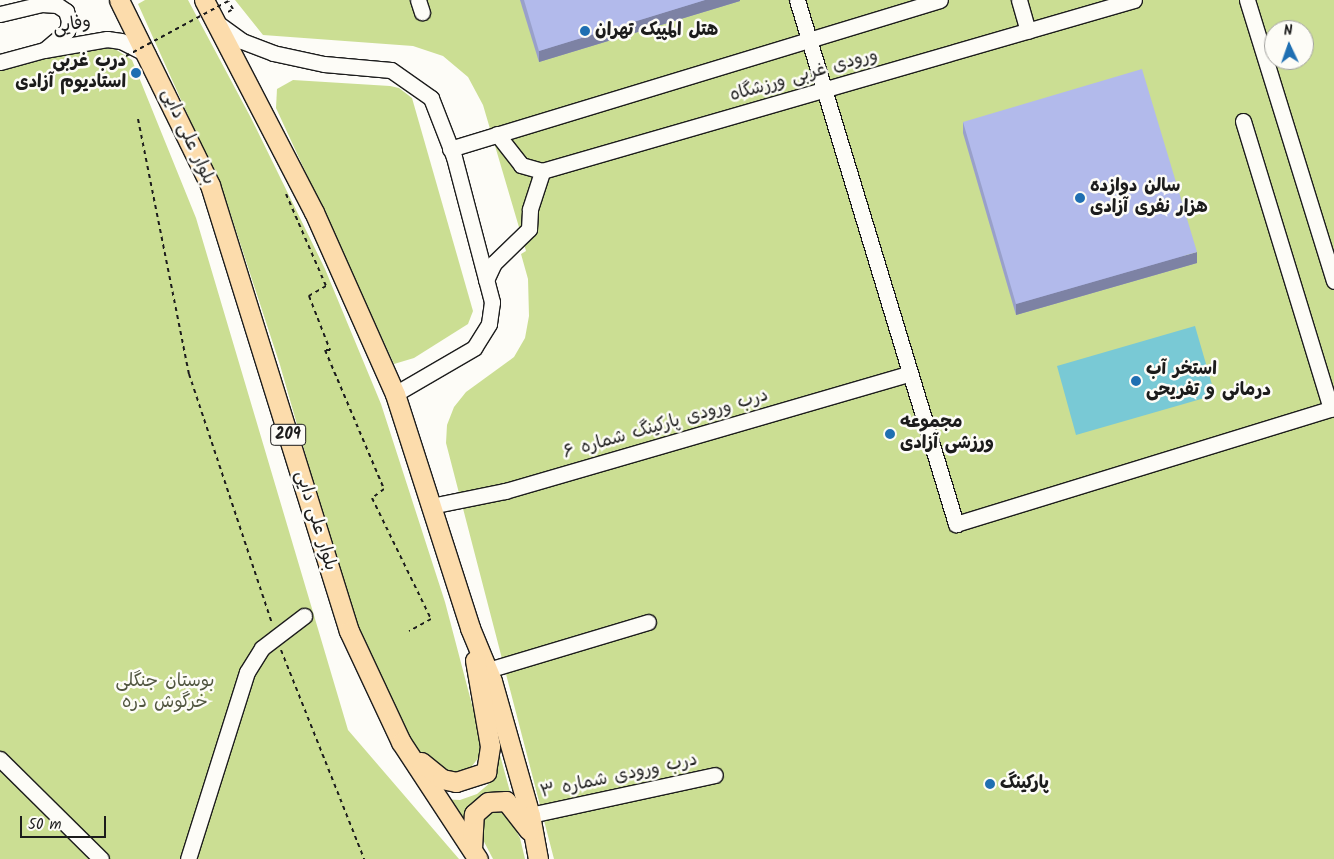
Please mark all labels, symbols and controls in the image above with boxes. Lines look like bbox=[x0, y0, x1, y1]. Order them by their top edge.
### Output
street label: وفایی bbox=[51, 12, 93, 40]
place label: هتل المپیک تهران bbox=[595, 20, 718, 42]
north arrow bbox=[1264, 20, 1314, 70]
text: N bbox=[1283, 20, 1293, 42]
marker: هتل المپیک تهران bbox=[579, 25, 591, 37]
street label: ورودی غربی ورزشگاه bbox=[728, 45, 880, 107]
place label: درب غربی استادیوم آزادی bbox=[15, 52, 126, 94]
marker: درب غربی استادیوم آزادی bbox=[130, 67, 142, 79]
street label: بلوار علی دایی bbox=[155, 85, 219, 189]
place label: سالن دوازده هزار نفری آزادی bbox=[1090, 177, 1208, 220]
marker: سالن دوازده هزار نفری آزادی bbox=[1074, 192, 1086, 204]
place label: استخر آب درمانی و تفریحی bbox=[1146, 360, 1271, 402]
marker: استخر آب درمانی و تفریحی bbox=[1130, 375, 1142, 387]
street label: درب ورودی پارکینگ شماره ۶ bbox=[561, 385, 771, 465]
place label: مجموعه ورزشی آزادی bbox=[900, 413, 994, 456]
road number: 209 bbox=[269, 422, 307, 448]
marker: مجموعه ورزشی آزادی bbox=[884, 428, 896, 440]
street label: بلوار علی دایی bbox=[290, 468, 340, 574]
park label: بوستان جنگلی خرگوش دره bbox=[116, 672, 214, 714]
street label: درب ورودی شماره ۳ bbox=[539, 750, 699, 804]
place label: پارکینگ bbox=[1000, 773, 1049, 795]
marker: پارکینگ bbox=[984, 778, 996, 790]
scale bar bbox=[22, 806, 109, 838]
text: 50 m bbox=[28, 813, 62, 837]

